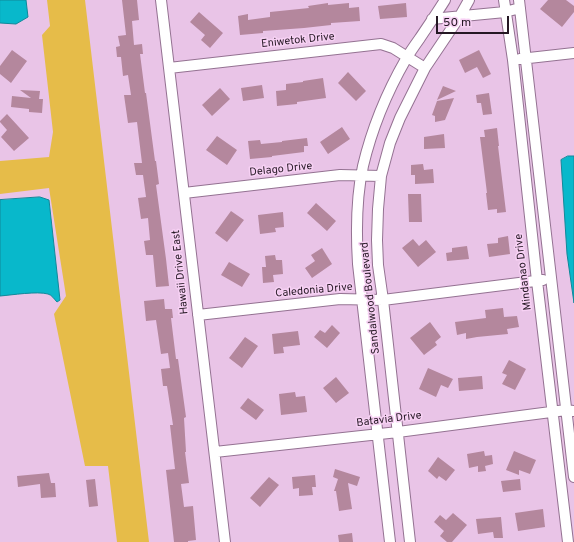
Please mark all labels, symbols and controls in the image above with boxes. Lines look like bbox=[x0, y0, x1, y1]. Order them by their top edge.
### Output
scale bar bbox=[438, 8, 511, 34]
text: 50 m bbox=[443, 15, 471, 31]
street label: Eniwetok Drive bbox=[261, 31, 335, 51]
street label: Delago Drive bbox=[249, 160, 313, 180]
street label: Hawaii Drive East bbox=[170, 229, 192, 315]
street label: Mindanao Drive bbox=[513, 233, 535, 311]
street label: Sandalwood Boulevard bbox=[359, 241, 383, 355]
street label: Caledonia Drive bbox=[275, 281, 353, 301]
street label: Batavia Drive bbox=[356, 409, 422, 431]

